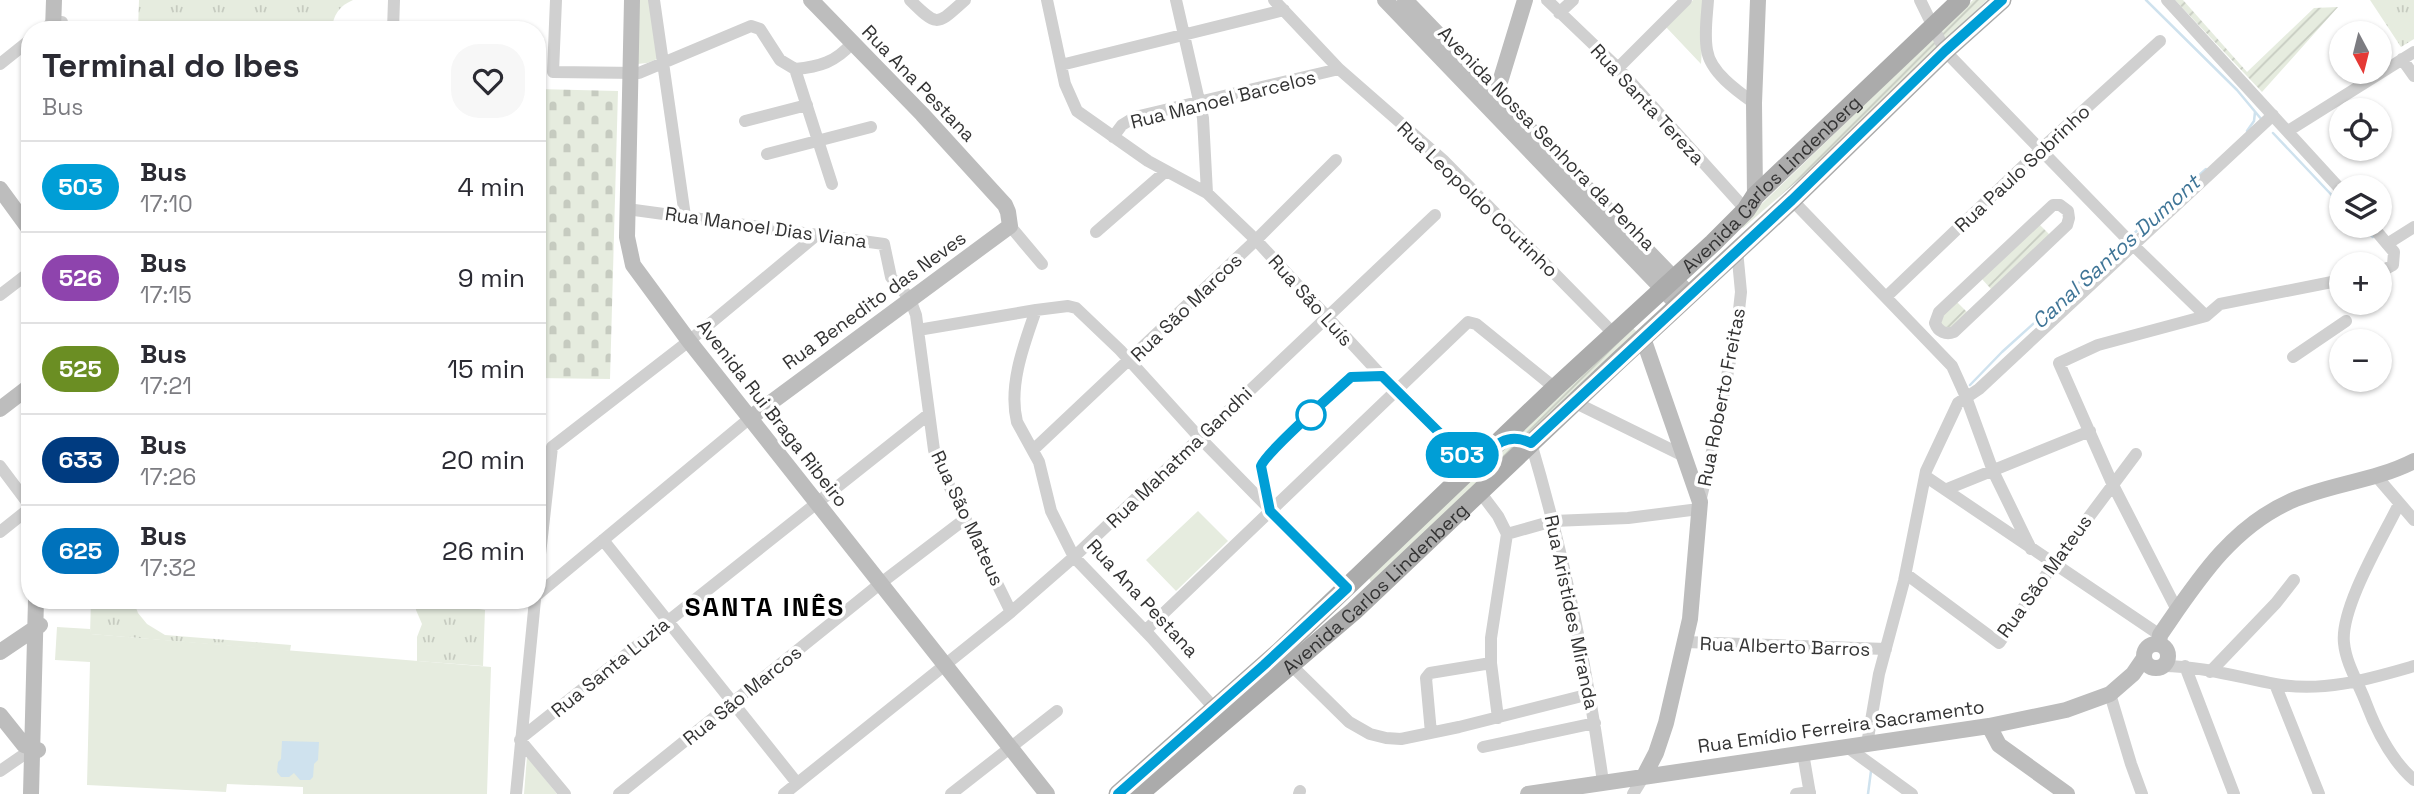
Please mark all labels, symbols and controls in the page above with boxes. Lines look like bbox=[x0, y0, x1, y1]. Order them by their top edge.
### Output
street label: Rua Ana Pestana bbox=[857, 20, 981, 147]
street label: Avenida Nossa Senhora da Penha bbox=[1433, 21, 1661, 256]
north arrow bbox=[2329, 21, 2392, 84]
map controls bbox=[2329, 21, 2392, 392]
street label: Rua Santa Tereza bbox=[1585, 39, 1710, 170]
button: heart bbox=[451, 44, 525, 118]
text: Terminal do Ibes bbox=[42, 45, 300, 87]
street label: Rua Manoel Barcelos bbox=[1128, 64, 1318, 135]
street label: Avenida Carlos Lindenberg bbox=[1676, 90, 1866, 279]
text: Bus bbox=[42, 92, 83, 122]
button: locate bbox=[2329, 98, 2392, 161]
street label: Rua Paulo Sobrinho bbox=[1949, 99, 2095, 238]
street label: Rua Leopoldo Coutinho bbox=[1392, 116, 1563, 283]
text: Bus bbox=[140, 155, 187, 189]
water label: Canal Santos Dumont bbox=[2026, 167, 2207, 334]
text: 4 min bbox=[457, 170, 525, 204]
text: 503 bbox=[58, 171, 103, 202]
button: layers bbox=[2329, 175, 2392, 238]
text: 17:10 bbox=[140, 189, 193, 219]
street label: Rua Manoel Dias Viana bbox=[663, 201, 869, 254]
street label: Rua Benedito das Neves bbox=[778, 225, 971, 375]
text: Bus bbox=[140, 246, 187, 280]
street label: Rua São Marcos bbox=[1125, 248, 1247, 367]
street label: Rua São Luís bbox=[1263, 249, 1358, 351]
button: + bbox=[2329, 252, 2392, 315]
text: 9 min bbox=[458, 261, 525, 295]
text: 526 bbox=[59, 262, 102, 293]
text: 17:15 bbox=[140, 280, 192, 310]
street label: Rua Roberto Freitas bbox=[1692, 306, 1751, 488]
street label: Avenida Rui Braga Ribeiro bbox=[691, 314, 854, 512]
button: − bbox=[2329, 329, 2392, 392]
text: Bus bbox=[140, 337, 187, 371]
text: 15 min bbox=[447, 352, 525, 386]
text: 525 bbox=[59, 353, 102, 384]
text: 17:21 bbox=[140, 371, 192, 401]
street label: Rua Mahatma Gandhi bbox=[1101, 381, 1258, 533]
unlabelled marker bbox=[1296, 400, 1326, 430]
text: Bus bbox=[140, 428, 187, 462]
line badge: 503 bbox=[1422, 432, 1502, 478]
text: 503 bbox=[1440, 439, 1484, 470]
text: 20 min bbox=[441, 443, 525, 477]
text: 633 bbox=[58, 444, 103, 475]
street label: Rua São Mateus bbox=[925, 447, 1010, 590]
text: 17:26 bbox=[140, 462, 196, 492]
street label: Avenida Carlos Lindenberg bbox=[1277, 498, 1473, 680]
street label: Rua São Mateus bbox=[1991, 510, 2098, 643]
street label: Rua Aristides Miranda bbox=[1539, 513, 1604, 712]
text: Bus bbox=[140, 519, 187, 553]
text: 26 min bbox=[442, 534, 525, 568]
street label: Rua Ana Pestana bbox=[1081, 534, 1204, 663]
text: 625 bbox=[59, 535, 102, 566]
text: 17:32 bbox=[140, 553, 196, 583]
district label: SANTA INÊS bbox=[685, 590, 845, 624]
street label: Rua Santa Luzia bbox=[546, 612, 675, 723]
street label: Rua Alberto Barros bbox=[1699, 631, 1871, 662]
street label: Rua São Marcos bbox=[678, 640, 807, 751]
street label: Rua Emídio Ferreira Sacramento bbox=[1696, 694, 1986, 759]

